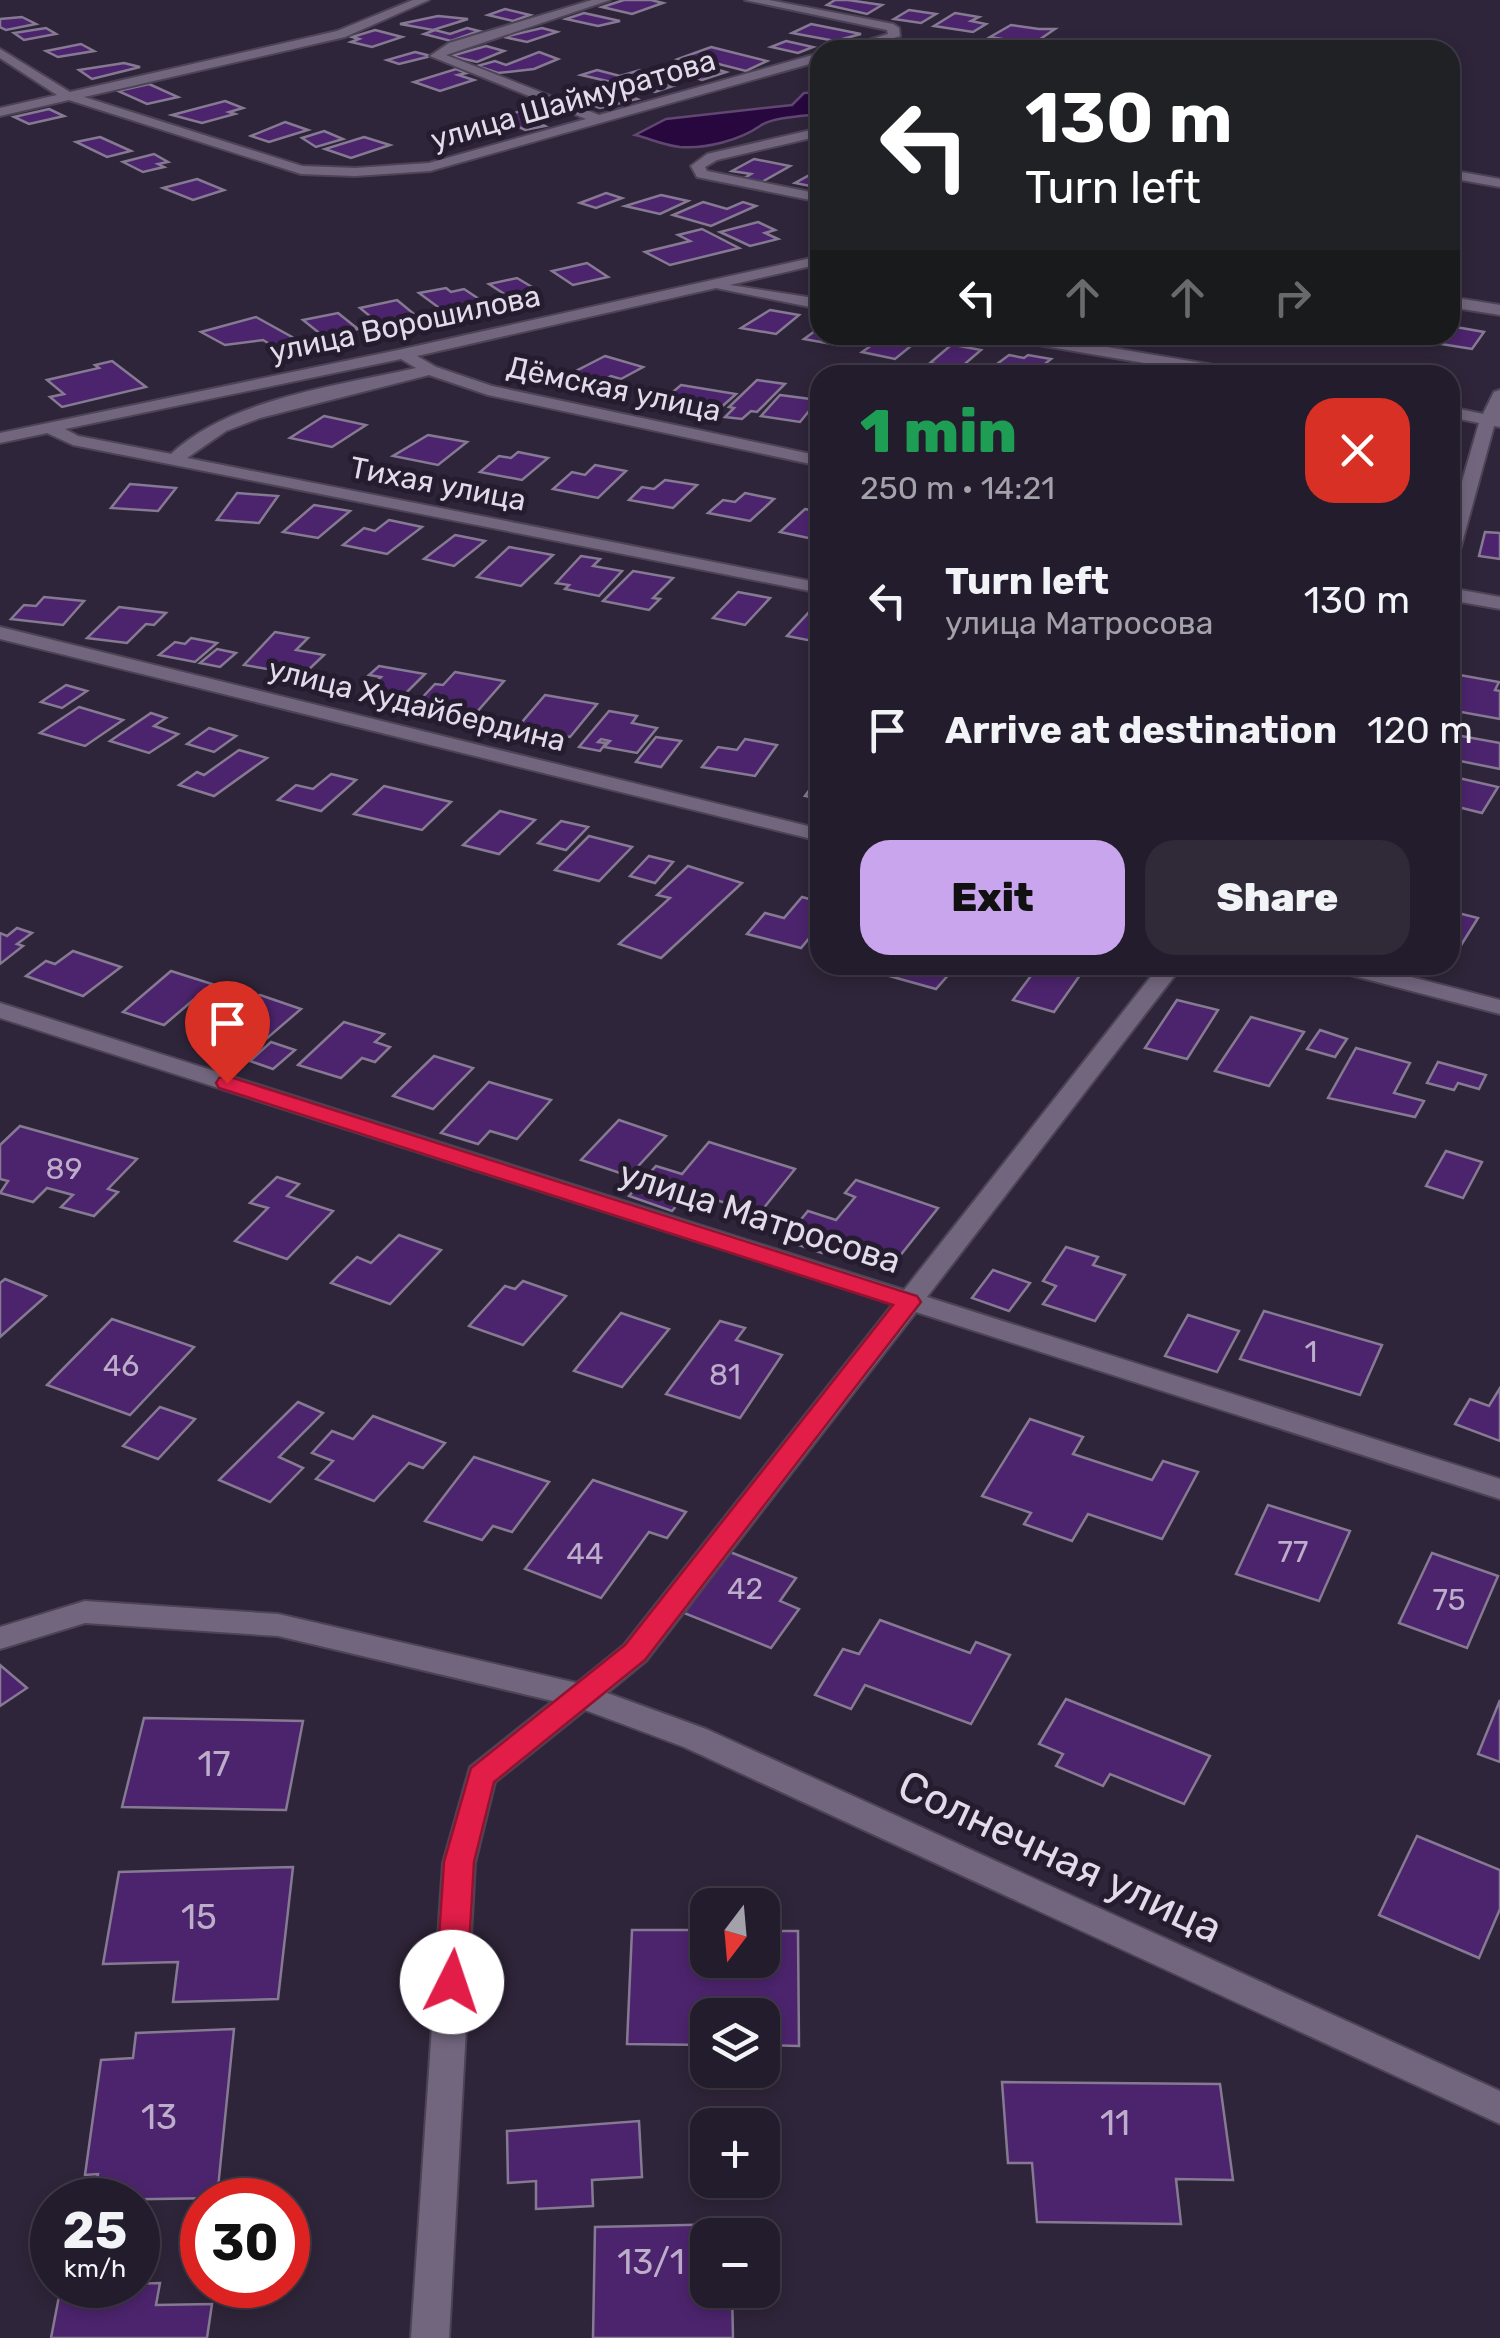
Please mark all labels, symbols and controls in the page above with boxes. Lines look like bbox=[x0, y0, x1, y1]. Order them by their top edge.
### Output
street label: улица Шаймуратова bbox=[426, 42, 720, 158]
text: 130 m bbox=[1025, 77, 1233, 160]
icon: left bbox=[860, 80, 990, 210]
text: Turn left bbox=[1025, 161, 1201, 214]
icon: left bbox=[950, 270, 1005, 325]
icon: ahead bbox=[1055, 270, 1110, 325]
icon: ahead bbox=[1160, 270, 1215, 325]
icon: right bbox=[1265, 270, 1320, 325]
street label: улица Ворошилова bbox=[266, 278, 544, 370]
street label: Дёмская улица bbox=[504, 349, 724, 429]
text: 1 min bbox=[860, 396, 1017, 467]
button: close bbox=[1305, 398, 1410, 503]
street label: Тихая улица bbox=[347, 449, 529, 519]
text: 250 m · 14:21 bbox=[860, 469, 1055, 507]
text: Turn left bbox=[945, 558, 1109, 604]
icon: left bbox=[860, 573, 915, 628]
text: 130 m bbox=[1304, 577, 1410, 623]
text: улица Матросова bbox=[945, 604, 1213, 642]
street label: улица Худайбердина bbox=[265, 651, 569, 759]
icon: arrive bbox=[860, 703, 915, 758]
text: Arrive at destination bbox=[945, 707, 1337, 753]
text: 120 m bbox=[1367, 707, 1473, 753]
button: Exit bbox=[860, 840, 1125, 955]
button: Share bbox=[1145, 840, 1410, 955]
pin bbox=[185, 981, 270, 1084]
icon: arrive bbox=[200, 996, 255, 1051]
house number: 89 bbox=[46, 1151, 82, 1187]
street label: улица Матросова bbox=[614, 1152, 906, 1282]
house number: 1 bbox=[1305, 1334, 1317, 1370]
house number: 46 bbox=[103, 1348, 139, 1384]
house number: 81 bbox=[709, 1357, 741, 1393]
house number: 77 bbox=[1278, 1534, 1308, 1570]
house number: 44 bbox=[566, 1536, 604, 1572]
house number: 42 bbox=[727, 1571, 763, 1607]
house number: 75 bbox=[1432, 1582, 1466, 1618]
house number: 17 bbox=[198, 1743, 231, 1785]
street label: Солнечная улица bbox=[890, 1760, 1230, 1954]
north arrow bbox=[690, 1888, 780, 1978]
map controls bbox=[690, 1888, 780, 2308]
house number: 15 bbox=[181, 1896, 217, 1938]
position arrow bbox=[400, 1930, 504, 2034]
button: layers bbox=[690, 1998, 780, 2088]
house number: 13 bbox=[141, 2096, 177, 2138]
house number: 11 bbox=[1100, 2102, 1130, 2144]
button: + bbox=[690, 2108, 780, 2198]
speed limit sign: 30 bbox=[180, 2178, 310, 2308]
text: 25 bbox=[63, 2201, 127, 2261]
button: − bbox=[690, 2218, 780, 2308]
house number: 13/1 bbox=[617, 2241, 685, 2283]
text: km/h bbox=[64, 2254, 126, 2283]

